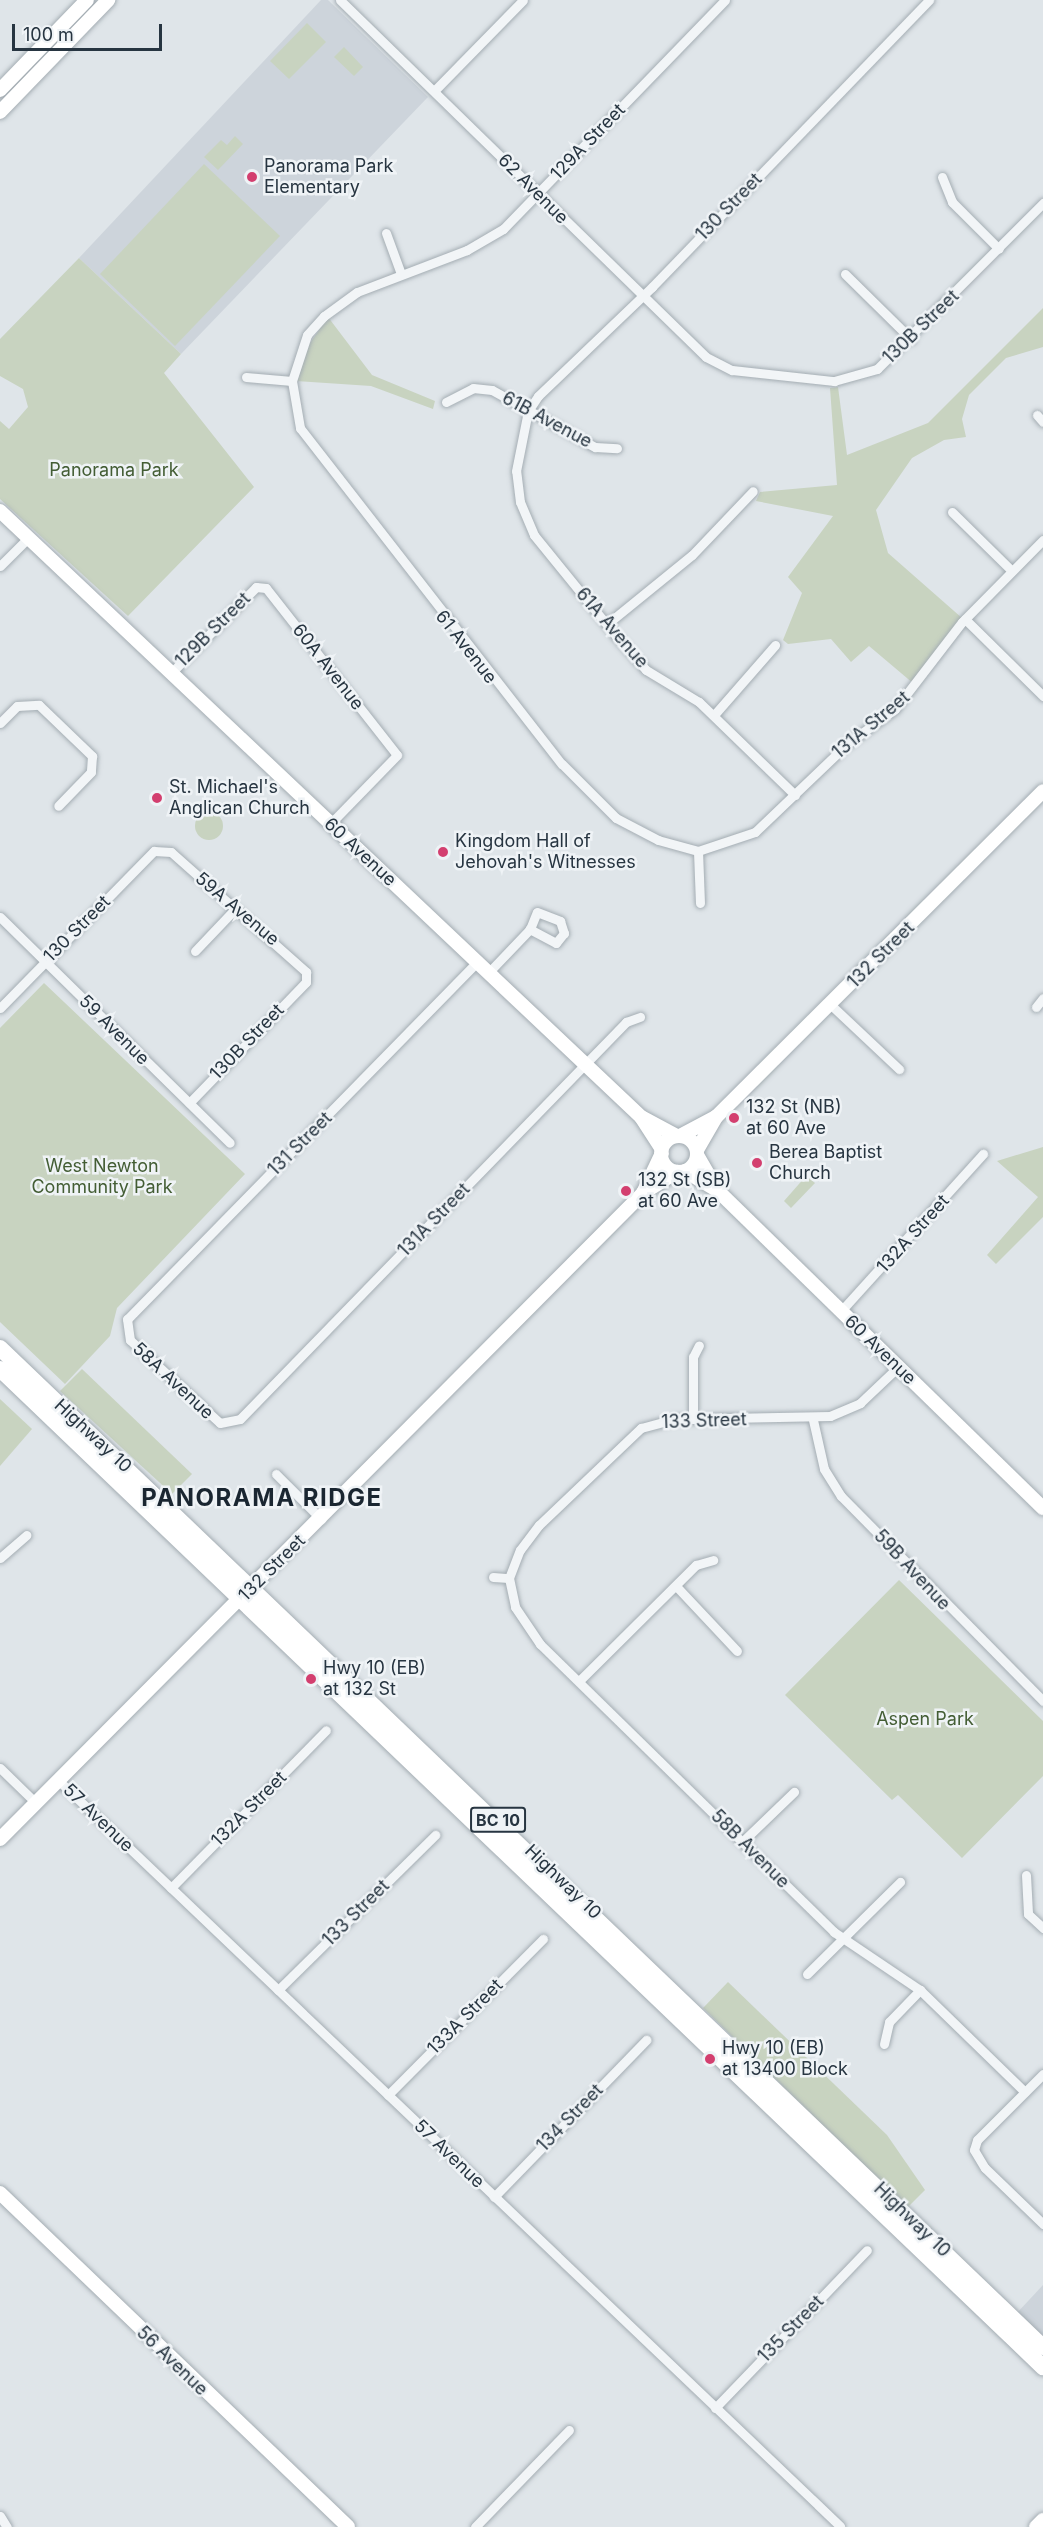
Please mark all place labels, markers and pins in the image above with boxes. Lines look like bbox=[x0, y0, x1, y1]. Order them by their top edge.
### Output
place label: Panorama Park Elementary bbox=[264, 156, 393, 198]
marker: Panorama Park Elementary bbox=[245, 170, 259, 184]
place label: St. Michael's Anglican Church bbox=[169, 777, 310, 820]
marker: St. Michael's Anglican Church bbox=[150, 791, 164, 805]
place label: Kingdom Hall of Jehovah's Witnesses bbox=[455, 831, 636, 874]
marker: Kingdom Hall of Jehovah's Witnesses bbox=[436, 845, 450, 859]
place label: 132 St (NB) at 60 Ave bbox=[746, 1097, 841, 1140]
marker: 132 St (NB) at 60 Ave bbox=[727, 1111, 741, 1125]
place label: Berea Baptist Church bbox=[769, 1142, 882, 1184]
marker: Berea Baptist Church bbox=[750, 1156, 764, 1170]
place label: 132 St (SB) at 60 Ave bbox=[638, 1170, 731, 1212]
marker: 132 St (SB) at 60 Ave bbox=[619, 1184, 633, 1198]
place label: Hwy 10 (EB) at 132 St bbox=[323, 1658, 426, 1700]
marker: Hwy 10 (EB) at 132 St bbox=[304, 1672, 318, 1686]
place label: Hwy 10 (EB) at 13400 Block bbox=[722, 2038, 848, 2080]
marker: Hwy 10 (EB) at 13400 Block bbox=[703, 2052, 717, 2066]

